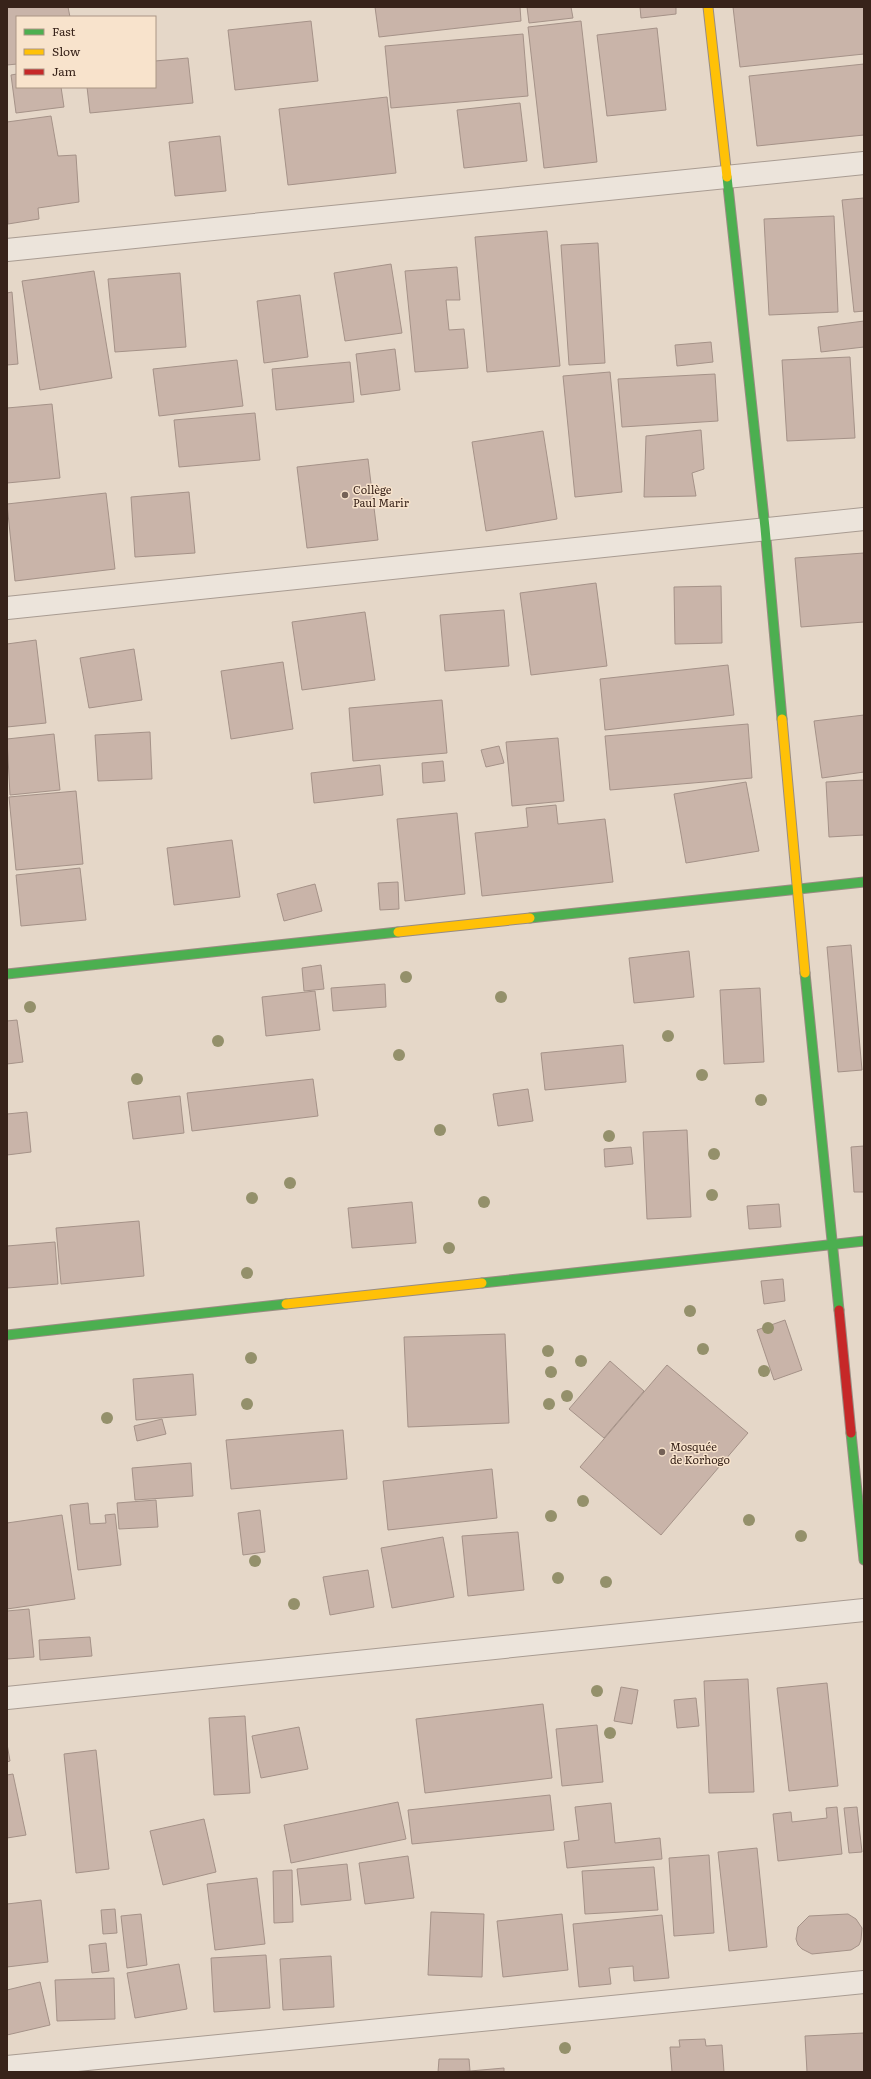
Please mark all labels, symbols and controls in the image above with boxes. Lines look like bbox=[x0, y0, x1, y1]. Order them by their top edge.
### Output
legend bbox=[16, 16, 156, 88]
text: Fast bbox=[52, 22, 76, 40]
text: Slow bbox=[52, 42, 81, 60]
text: Jam bbox=[52, 62, 77, 80]
place label: Collège Paul Marir bbox=[353, 481, 410, 510]
marker: Collège Paul Marir bbox=[340, 490, 350, 500]
place label: Mosquée de Korhogo bbox=[670, 1438, 730, 1467]
marker: Mosquée de Korhogo bbox=[657, 1447, 667, 1457]

